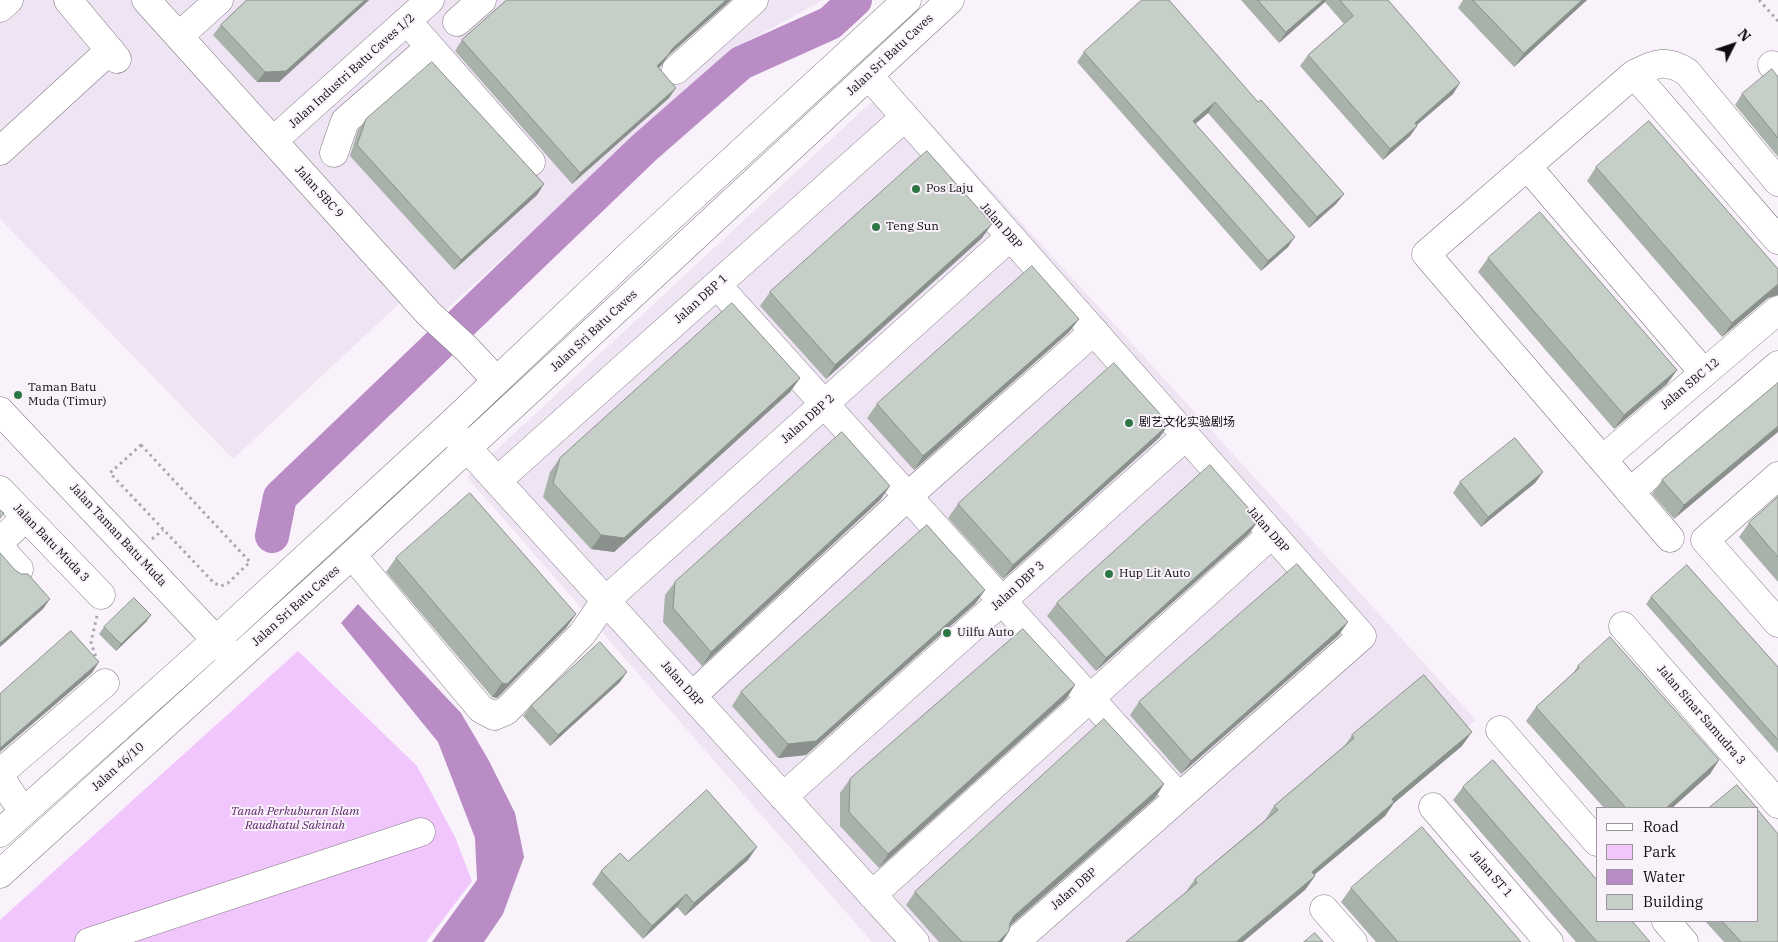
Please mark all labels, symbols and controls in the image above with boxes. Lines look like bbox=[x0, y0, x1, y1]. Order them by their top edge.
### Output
street label: Jalan Industri Batu Caves 1/2 bbox=[286, 11, 418, 131]
street label: Jalan Sri Batu Caves bbox=[844, 11, 936, 99]
north arrow bbox=[1708, 20, 1758, 70]
text: N bbox=[1734, 25, 1755, 45]
street label: Jalan SBC 9 bbox=[292, 163, 346, 221]
place label: Pos Laju bbox=[926, 182, 973, 196]
marker: Pos Laju bbox=[910, 183, 922, 195]
street label: Jalan DBP bbox=[977, 200, 1025, 252]
place label: Teng Sun bbox=[886, 220, 939, 234]
marker: Teng Sun bbox=[870, 221, 882, 233]
street label: Jalan DBP 1 bbox=[671, 271, 731, 327]
street label: Jalan Sri Batu Caves bbox=[548, 287, 640, 375]
street label: Jalan SBC 12 bbox=[1658, 355, 1722, 413]
place label: Taman Batu Muda (Timur) bbox=[28, 381, 106, 409]
marker: Taman Batu Muda (Timur) bbox=[12, 389, 24, 401]
street label: Jalan DBP 2 bbox=[778, 391, 838, 447]
place label: 剧艺文化实验剧场 bbox=[1139, 416, 1235, 430]
marker: 剧艺文化实验剧场 bbox=[1123, 417, 1135, 429]
street label: Jalan Taman Batu Muda bbox=[67, 481, 169, 589]
street label: Jalan Batu Muda 3 bbox=[10, 501, 92, 585]
street label: Jalan DBP bbox=[1244, 504, 1292, 556]
street label: Jalan DBP 3 bbox=[988, 558, 1048, 614]
street label: Jalan Sri Batu Caves bbox=[249, 563, 343, 649]
place label: Hup Lit Auto bbox=[1119, 567, 1190, 581]
marker: Hup Lit Auto bbox=[1103, 568, 1115, 580]
place label: Uilfu Auto bbox=[957, 626, 1014, 640]
marker: Uilfu Auto bbox=[941, 627, 953, 639]
street label: Jalan DBP bbox=[658, 658, 706, 710]
street label: Jalan Sinar Samudra 3 bbox=[1654, 662, 1748, 768]
street label: Jalan 46/10 bbox=[89, 740, 147, 794]
park label: Tanah Perkuburan Islam Raudhatul Sakinah bbox=[231, 805, 359, 833]
legend bbox=[1596, 807, 1758, 922]
text: Road bbox=[1643, 817, 1679, 836]
text: Park bbox=[1643, 842, 1676, 861]
street label: Jalan ST 1 bbox=[1467, 848, 1515, 900]
street label: Jalan DBP bbox=[1048, 865, 1100, 913]
text: Water bbox=[1643, 867, 1685, 886]
text: Building bbox=[1643, 892, 1703, 911]

